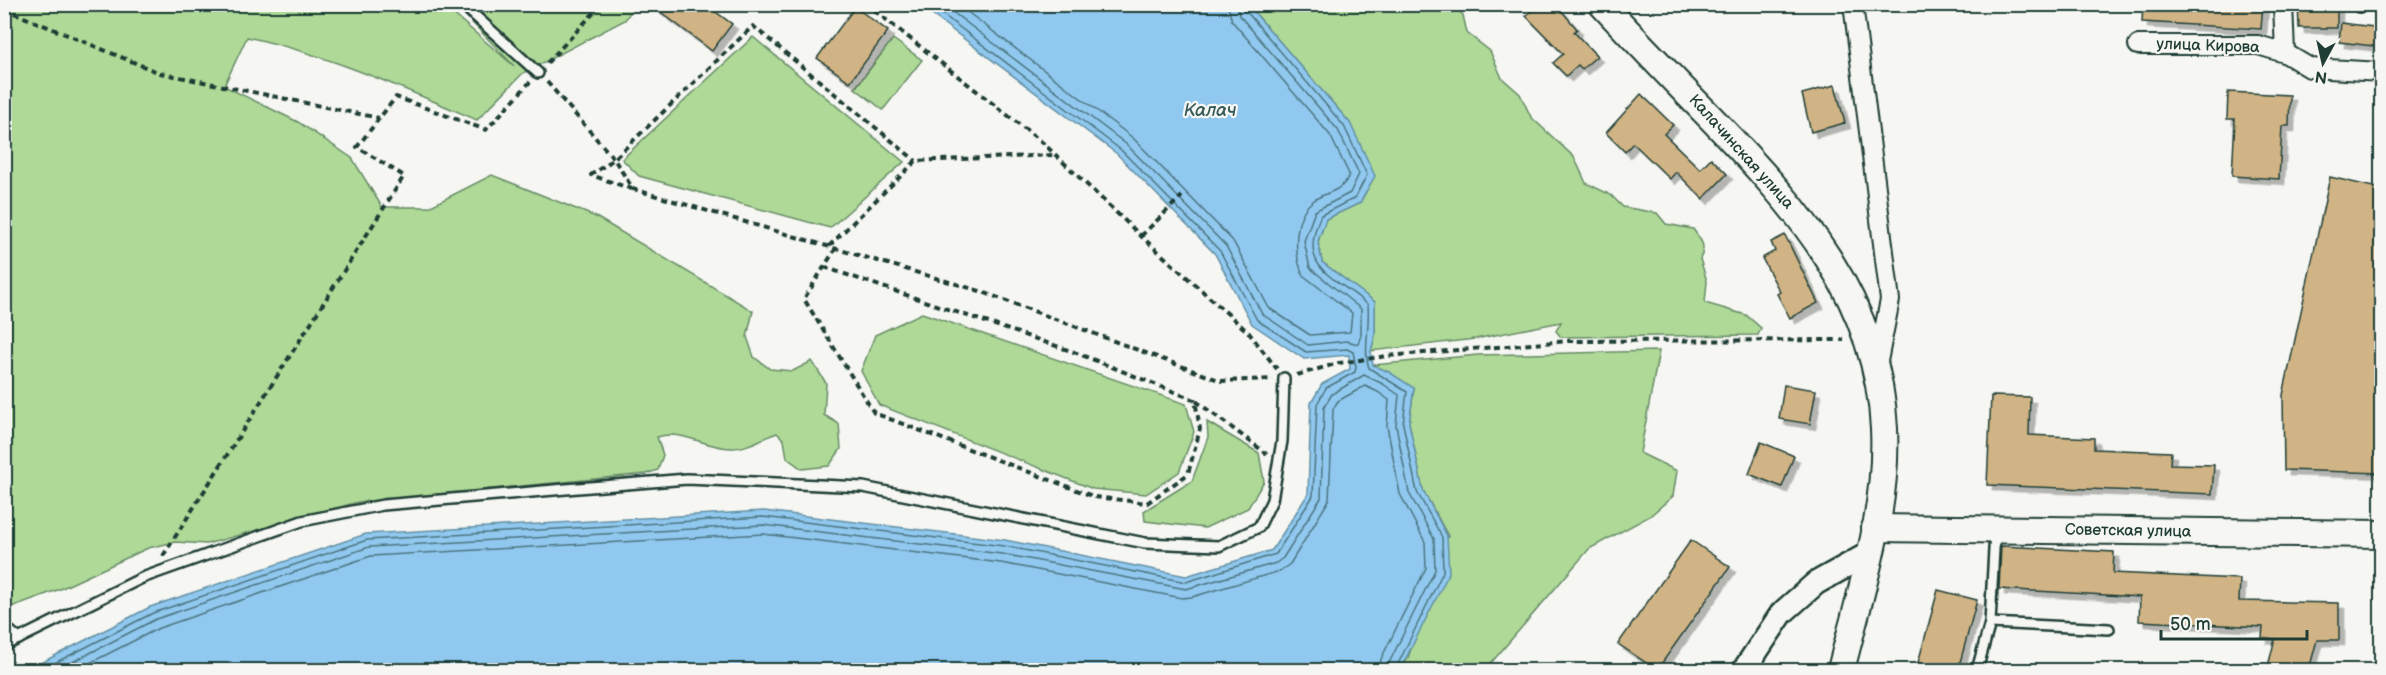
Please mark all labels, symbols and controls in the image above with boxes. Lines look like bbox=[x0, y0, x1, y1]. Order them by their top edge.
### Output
north arrow bbox=[2293, 33, 2353, 93]
street label: улица Кирова bbox=[2156, 35, 2260, 57]
text: N bbox=[2314, 66, 2328, 87]
street label: Калачинская улица bbox=[1685, 91, 1798, 214]
water label: Калач bbox=[1184, 100, 1236, 121]
street label: Советская улица bbox=[2065, 520, 2192, 542]
scale bar bbox=[2161, 603, 2306, 641]
text: 50 m bbox=[2170, 614, 2211, 635]

